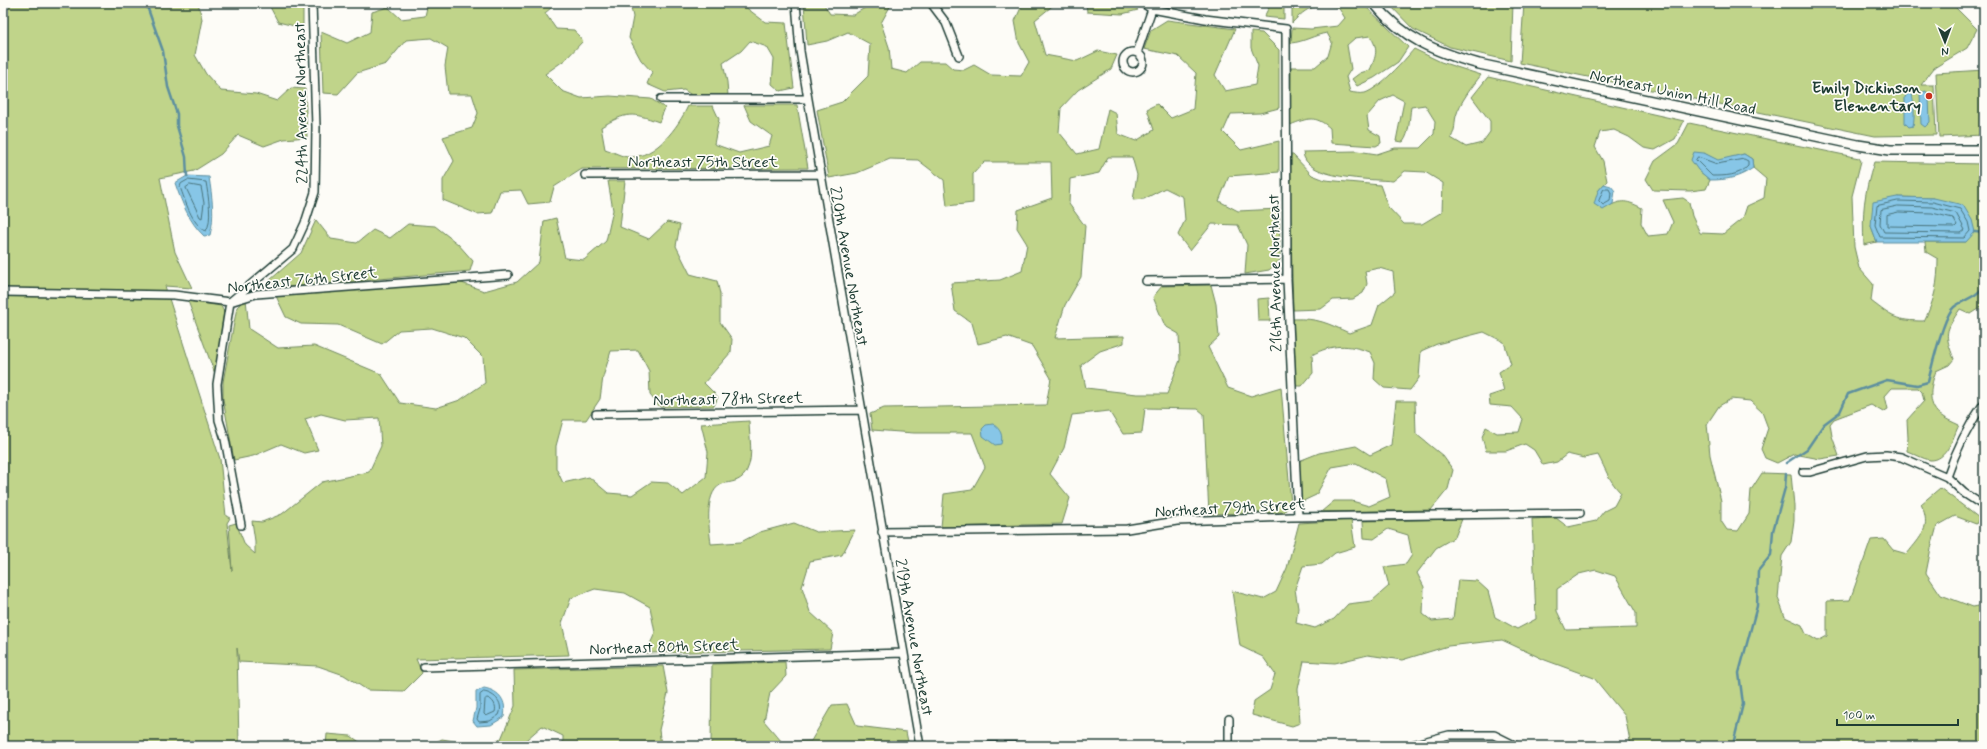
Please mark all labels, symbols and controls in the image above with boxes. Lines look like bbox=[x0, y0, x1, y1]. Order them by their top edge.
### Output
street label: 224th Avenue Northeast bbox=[290, 22, 313, 184]
north arrow bbox=[1925, 22, 1965, 62]
text: N bbox=[1941, 44, 1949, 58]
street label: Northeast Union Hill Road bbox=[1588, 65, 1758, 120]
place label: Emily Dickinson Elementary bbox=[1812, 78, 1921, 117]
marker: Emily Dickinson Elementary bbox=[1924, 91, 1934, 101]
street label: Northeast 75th Street bbox=[628, 152, 779, 173]
street label: 220th Avenue Northeast bbox=[824, 185, 873, 348]
street label: 216th Avenue Northeast bbox=[1264, 194, 1287, 352]
street label: Northeast 76th Street bbox=[226, 262, 379, 299]
street label: Northeast 78th Street bbox=[653, 388, 804, 411]
street label: Northeast 79th Street bbox=[1154, 494, 1307, 523]
street label: 219th Avenue Northeast bbox=[889, 557, 938, 717]
street label: Northeast 80th Street bbox=[589, 634, 740, 661]
scale bar bbox=[1837, 701, 1958, 727]
text: 100 m bbox=[1843, 708, 1875, 724]

